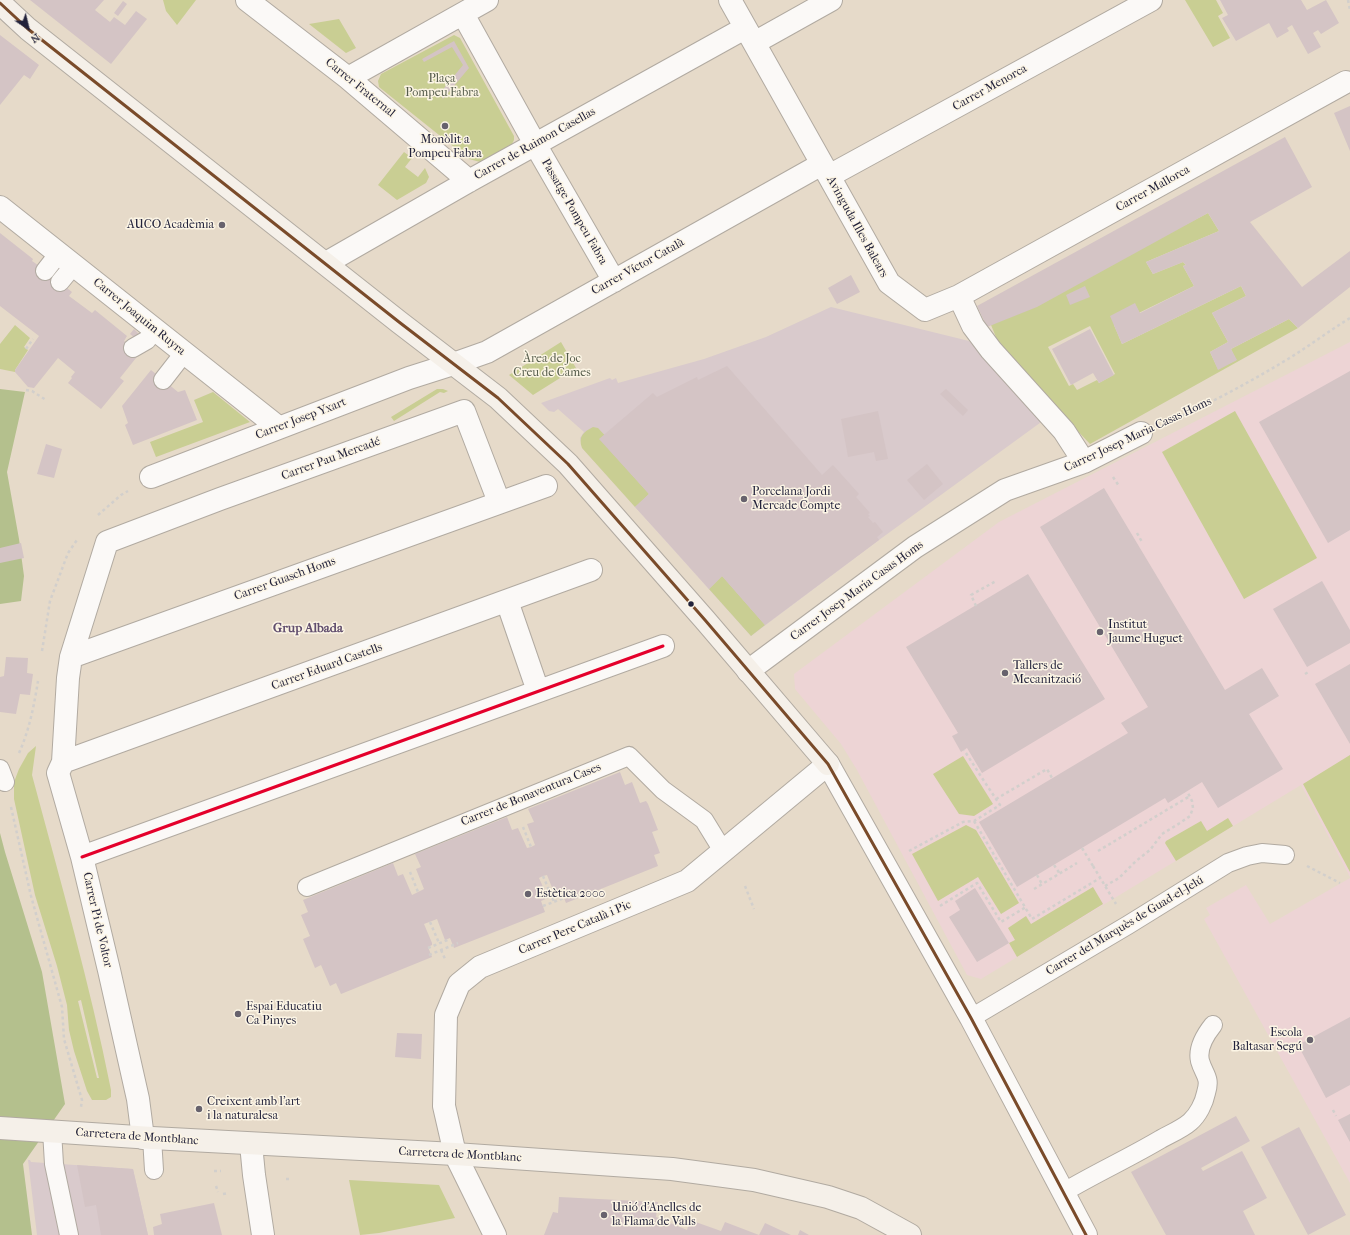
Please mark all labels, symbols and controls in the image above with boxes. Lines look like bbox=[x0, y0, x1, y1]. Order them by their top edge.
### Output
north arrow bbox=[8, 8, 48, 48]
text: N bbox=[28, 31, 42, 46]
street label: Carrer Fraternal bbox=[322, 55, 398, 121]
street label: Carrer Menorca bbox=[950, 62, 1030, 114]
park label: Plaça Pompeu Fabra bbox=[405, 72, 479, 100]
street label: Carrer de Raimon Casellas bbox=[472, 105, 598, 183]
marker: Monòlit a Pompeu Fabra bbox=[440, 121, 450, 131]
place label: Monòlit a Pompeu Fabra bbox=[408, 133, 482, 161]
street label: Passatge Pompeu Fabra bbox=[538, 157, 610, 267]
street label: Carrer Mallorca bbox=[1113, 163, 1193, 215]
street label: Avinguda Illes Balears bbox=[823, 174, 891, 280]
place label: AUCO Acadèmia bbox=[127, 218, 214, 232]
marker: AUCO Acadèmia bbox=[217, 220, 227, 230]
street label: Carrer Víctor Català bbox=[589, 235, 687, 299]
street label: Carrer Joaquim Ruyra bbox=[90, 275, 188, 359]
park label: Àrea de Joc Creu de Cames bbox=[513, 352, 591, 380]
street label: Carrer Josep Maria Casas Homs bbox=[1062, 394, 1214, 476]
street label: Carrer Josep Yxart bbox=[254, 395, 348, 443]
street label: Carrer Pau Mercadé bbox=[279, 434, 383, 484]
place label: Porcelana Jordi Mercade Compte bbox=[752, 485, 841, 513]
marker: Porcelana Jordi Mercade Compte bbox=[739, 494, 749, 504]
street label: Carrer Josep Maria Casas Homs bbox=[788, 538, 926, 644]
street label: Carrer Guasch Homs bbox=[232, 554, 338, 604]
unlabelled marker bbox=[686, 599, 696, 609]
place label: Institut Jaume Huguet bbox=[1108, 618, 1183, 646]
district label: Grup Albada bbox=[273, 621, 343, 637]
marker: Institut Jaume Huguet bbox=[1095, 627, 1105, 637]
street label: Carrer Eduard Castells bbox=[270, 640, 384, 694]
place label: Tallers de Mecanització bbox=[1013, 659, 1081, 687]
marker: Tallers de Mecanització bbox=[1000, 668, 1010, 678]
street label: Carrer de Bonaventura Cases bbox=[459, 760, 603, 830]
street label: Carrer Pi de Voltor bbox=[79, 871, 115, 969]
street label: Carrer del Marquès de Guad-el-Jelú bbox=[1044, 873, 1206, 979]
place label: Estètica 2000 bbox=[536, 887, 605, 901]
marker: Estètica 2000 bbox=[523, 889, 533, 899]
street label: Carrer Pere Català i Pic bbox=[517, 898, 633, 958]
place label: Espai Educatiu Ca Pinyes bbox=[246, 1000, 322, 1028]
marker: Espai Educatiu Ca Pinyes bbox=[233, 1009, 243, 1019]
place label: Escola Baltasar Segú bbox=[1232, 1026, 1302, 1054]
marker: Escola Baltasar Segú bbox=[1305, 1035, 1315, 1045]
place label: Creixent amb l'art i la naturalesa bbox=[207, 1095, 300, 1123]
marker: Creixent amb l'art i la naturalesa bbox=[194, 1104, 204, 1114]
street label: Carretera de Montblanc bbox=[75, 1126, 199, 1148]
street label: Carretera de Montblanc bbox=[398, 1145, 522, 1165]
place label: Unió d'Anelles de la Flama de Valls bbox=[612, 1201, 702, 1229]
marker: Unió d'Anelles de la Flama de Valls bbox=[599, 1210, 609, 1220]

